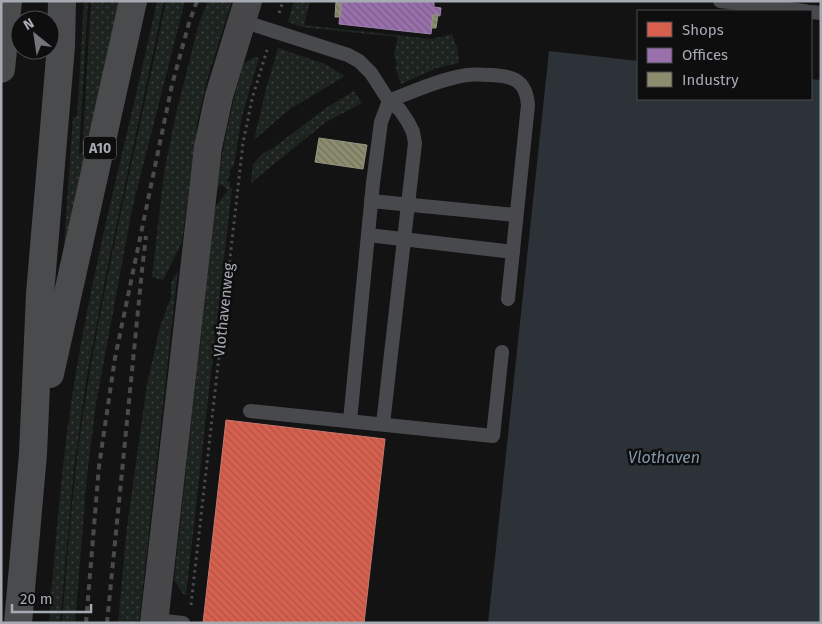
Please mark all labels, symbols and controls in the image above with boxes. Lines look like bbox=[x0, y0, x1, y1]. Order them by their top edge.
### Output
north arrow bbox=[10, 10, 60, 60]
legend bbox=[637, 10, 812, 100]
text: N bbox=[20, 14, 37, 34]
text: Shops bbox=[682, 21, 724, 39]
text: Offices bbox=[682, 46, 728, 64]
text: Industry bbox=[682, 71, 739, 89]
road number: A10 bbox=[84, 136, 116, 160]
street label: Vlothavenweg bbox=[210, 262, 238, 358]
water label: Vlothaven bbox=[628, 448, 700, 467]
scale bar bbox=[12, 582, 91, 614]
text: 20 m bbox=[20, 590, 53, 608]

